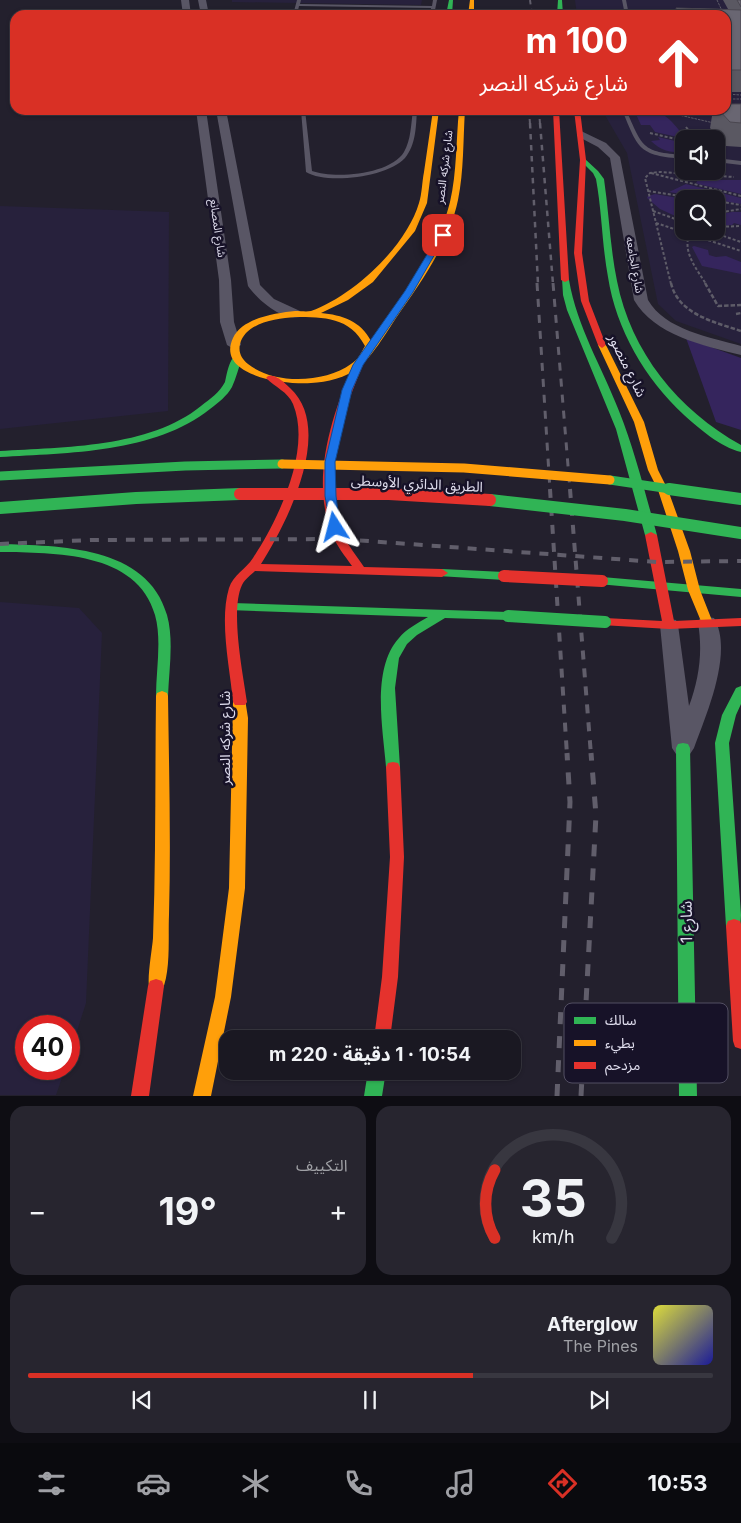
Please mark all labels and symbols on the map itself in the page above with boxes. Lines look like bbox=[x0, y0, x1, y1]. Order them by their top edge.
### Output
street label: شارع شركه النصر bbox=[432, 129, 457, 206]
street label: شارع المصانع bbox=[206, 198, 229, 259]
pin bbox=[422, 214, 464, 256]
street label: شارع الجامعه bbox=[622, 236, 647, 295]
street label: شارع منصور bbox=[602, 330, 651, 401]
street label: الطريق الدائري الأوسطى bbox=[350, 471, 483, 498]
position arrow bbox=[308, 500, 360, 552]
street label: شارع شركه النصر bbox=[216, 691, 236, 786]
street label: شارع 1 bbox=[676, 901, 699, 943]
legend bbox=[564, 1003, 728, 1083]
text: سالك bbox=[605, 1011, 637, 1028]
speed limit sign: 40 bbox=[15, 1015, 80, 1080]
text: بطيء bbox=[605, 1034, 635, 1054]
text: مزدحم bbox=[605, 1056, 640, 1076]

